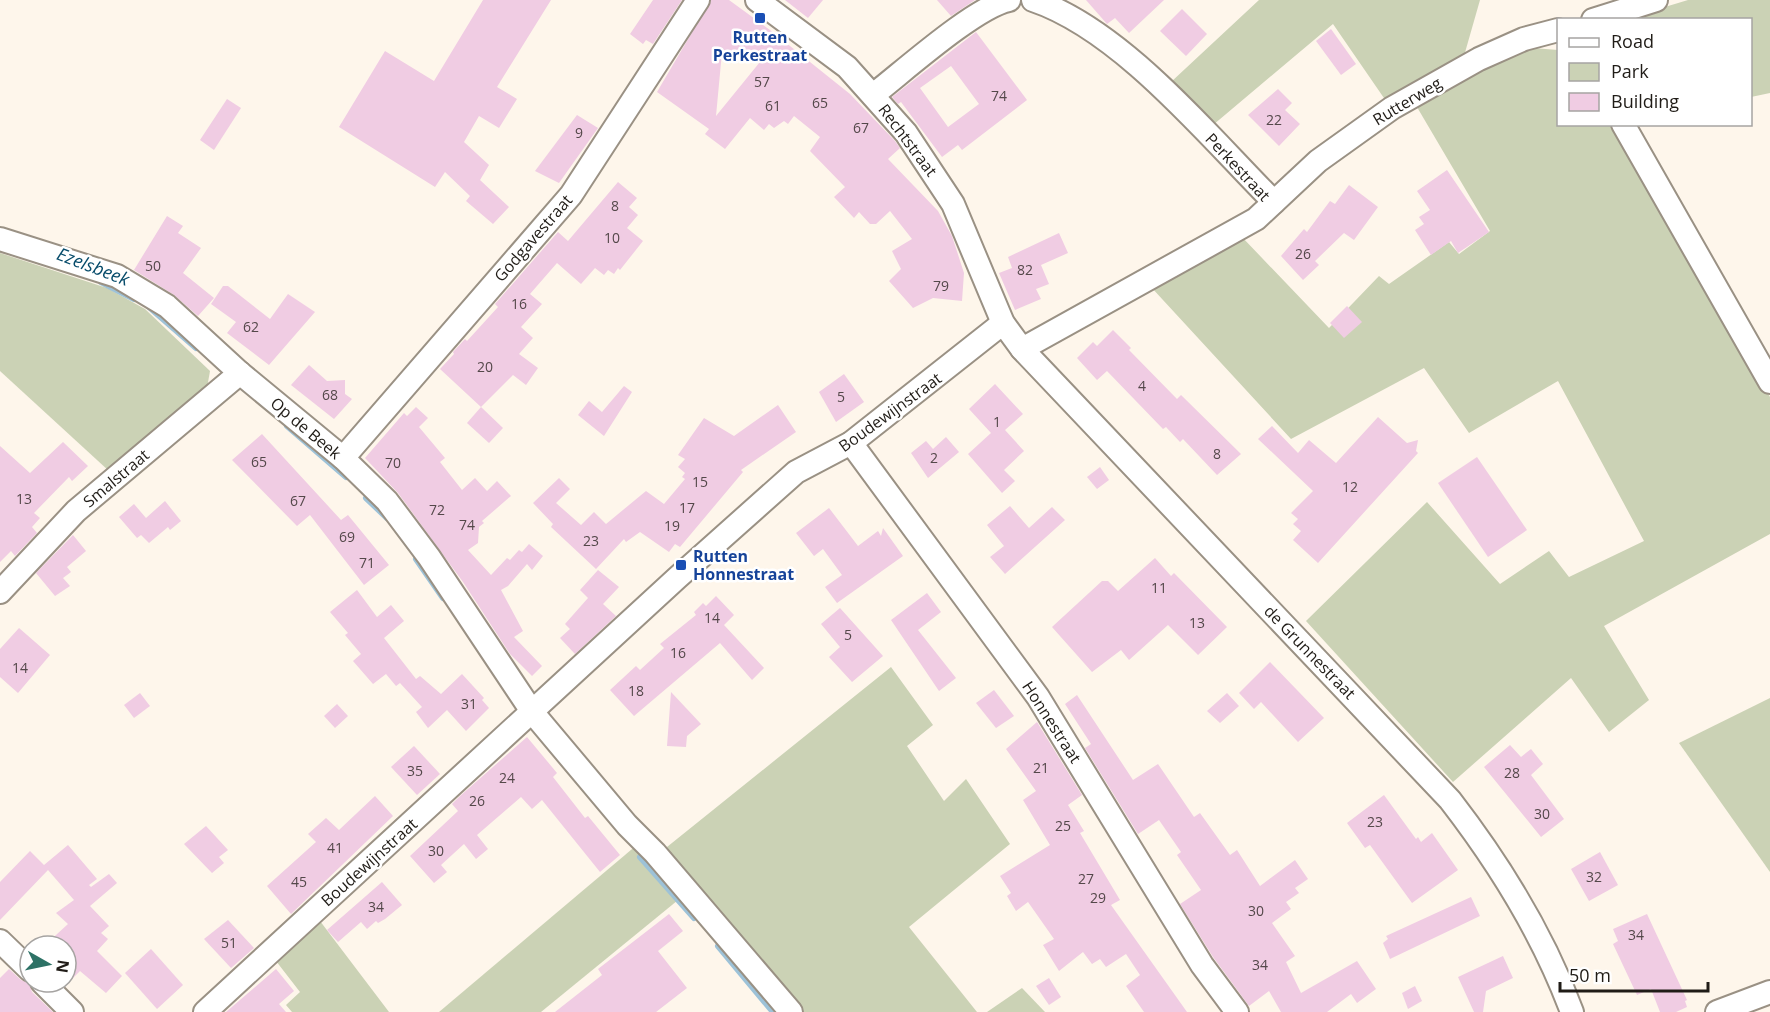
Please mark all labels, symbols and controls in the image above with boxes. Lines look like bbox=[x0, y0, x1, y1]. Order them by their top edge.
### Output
marker: Rutten Perkestraat bbox=[753, 11, 767, 25]
legend bbox=[1557, 18, 1752, 126]
place label: Rutten Perkestraat bbox=[713, 26, 807, 66]
text: Road bbox=[1611, 29, 1654, 53]
text: Park bbox=[1611, 59, 1649, 83]
house number: 57 bbox=[754, 72, 770, 91]
street label: Rutterweg bbox=[1368, 72, 1446, 130]
house number: 74 bbox=[991, 86, 1007, 105]
text: Building bbox=[1611, 89, 1679, 113]
house number: 65 bbox=[812, 93, 828, 112]
house number: 61 bbox=[765, 96, 781, 115]
street label: Rechtstraat bbox=[874, 99, 943, 181]
house number: 22 bbox=[1266, 110, 1282, 129]
house number: 67 bbox=[853, 118, 869, 137]
house number: 9 bbox=[575, 123, 583, 142]
street label: Perkestraat bbox=[1201, 128, 1276, 206]
street label: Godgavestraat bbox=[489, 189, 577, 286]
house number: 8 bbox=[611, 196, 619, 215]
house number: 10 bbox=[604, 228, 620, 247]
water label: Ezelsbeek bbox=[54, 241, 134, 291]
house number: 26 bbox=[1295, 244, 1311, 263]
house number: 50 bbox=[145, 256, 161, 275]
house number: 82 bbox=[1017, 260, 1033, 279]
house number: 79 bbox=[933, 276, 949, 295]
house number: 16 bbox=[511, 294, 527, 313]
house number: 62 bbox=[243, 317, 259, 336]
house number: 20 bbox=[477, 357, 493, 376]
street label: Boudewijnstraat bbox=[834, 367, 946, 457]
house number: 4 bbox=[1138, 376, 1146, 395]
house number: 68 bbox=[322, 385, 338, 404]
house number: 5 bbox=[837, 387, 845, 406]
street label: Op de Beek bbox=[266, 392, 346, 464]
house number: 1 bbox=[993, 412, 1001, 431]
street label: Smalstraat bbox=[78, 444, 154, 512]
house number: 8 bbox=[1213, 444, 1221, 463]
house number: 2 bbox=[930, 448, 938, 467]
house number: 65 bbox=[251, 452, 267, 471]
house number: 70 bbox=[385, 453, 401, 472]
house number: 15 bbox=[692, 472, 708, 491]
house number: 12 bbox=[1342, 477, 1358, 496]
house number: 13 bbox=[16, 489, 32, 508]
house number: 67 bbox=[290, 491, 306, 510]
house number: 17 bbox=[679, 498, 695, 517]
house number: 72 bbox=[429, 500, 445, 519]
house number: 74 bbox=[459, 515, 475, 534]
house number: 19 bbox=[664, 516, 680, 535]
house number: 69 bbox=[339, 527, 355, 546]
house number: 23 bbox=[583, 531, 599, 550]
place label: Rutten Honnestraat bbox=[693, 545, 794, 585]
house number: 71 bbox=[359, 553, 375, 572]
marker: Rutten Honnestraat bbox=[674, 558, 688, 572]
house number: 11 bbox=[1151, 578, 1167, 597]
street label: de Grunnestraat bbox=[1259, 600, 1361, 704]
house number: 14 bbox=[704, 608, 720, 627]
house number: 13 bbox=[1189, 613, 1205, 632]
house number: 5 bbox=[844, 625, 852, 644]
house number: 16 bbox=[670, 643, 686, 662]
house number: 14 bbox=[12, 658, 28, 677]
street label: Honnestraat bbox=[1017, 677, 1087, 767]
house number: 18 bbox=[628, 681, 644, 700]
house number: 31 bbox=[461, 694, 477, 713]
house number: 21 bbox=[1033, 758, 1049, 777]
house number: 35 bbox=[407, 761, 423, 780]
house number: 28 bbox=[1504, 763, 1520, 782]
house number: 24 bbox=[499, 768, 515, 787]
house number: 26 bbox=[469, 791, 485, 810]
house number: 30 bbox=[1534, 804, 1550, 823]
house number: 23 bbox=[1367, 812, 1383, 831]
street label: Boudewijnstraat bbox=[316, 813, 422, 911]
house number: 25 bbox=[1055, 816, 1071, 835]
house number: 41 bbox=[327, 838, 343, 857]
house number: 30 bbox=[428, 841, 444, 860]
house number: 32 bbox=[1586, 867, 1602, 886]
house number: 27 bbox=[1078, 869, 1094, 888]
house number: 45 bbox=[291, 872, 307, 891]
house number: 29 bbox=[1090, 888, 1106, 907]
house number: 34 bbox=[368, 897, 384, 916]
house number: 30 bbox=[1248, 901, 1264, 920]
house number: 34 bbox=[1628, 925, 1644, 944]
house number: 51 bbox=[221, 933, 237, 952]
north arrow bbox=[18, 934, 78, 994]
house number: 34 bbox=[1252, 955, 1268, 974]
scale bar bbox=[1560, 955, 1708, 993]
text: N bbox=[51, 958, 75, 974]
text: 50 m bbox=[1569, 963, 1611, 987]

